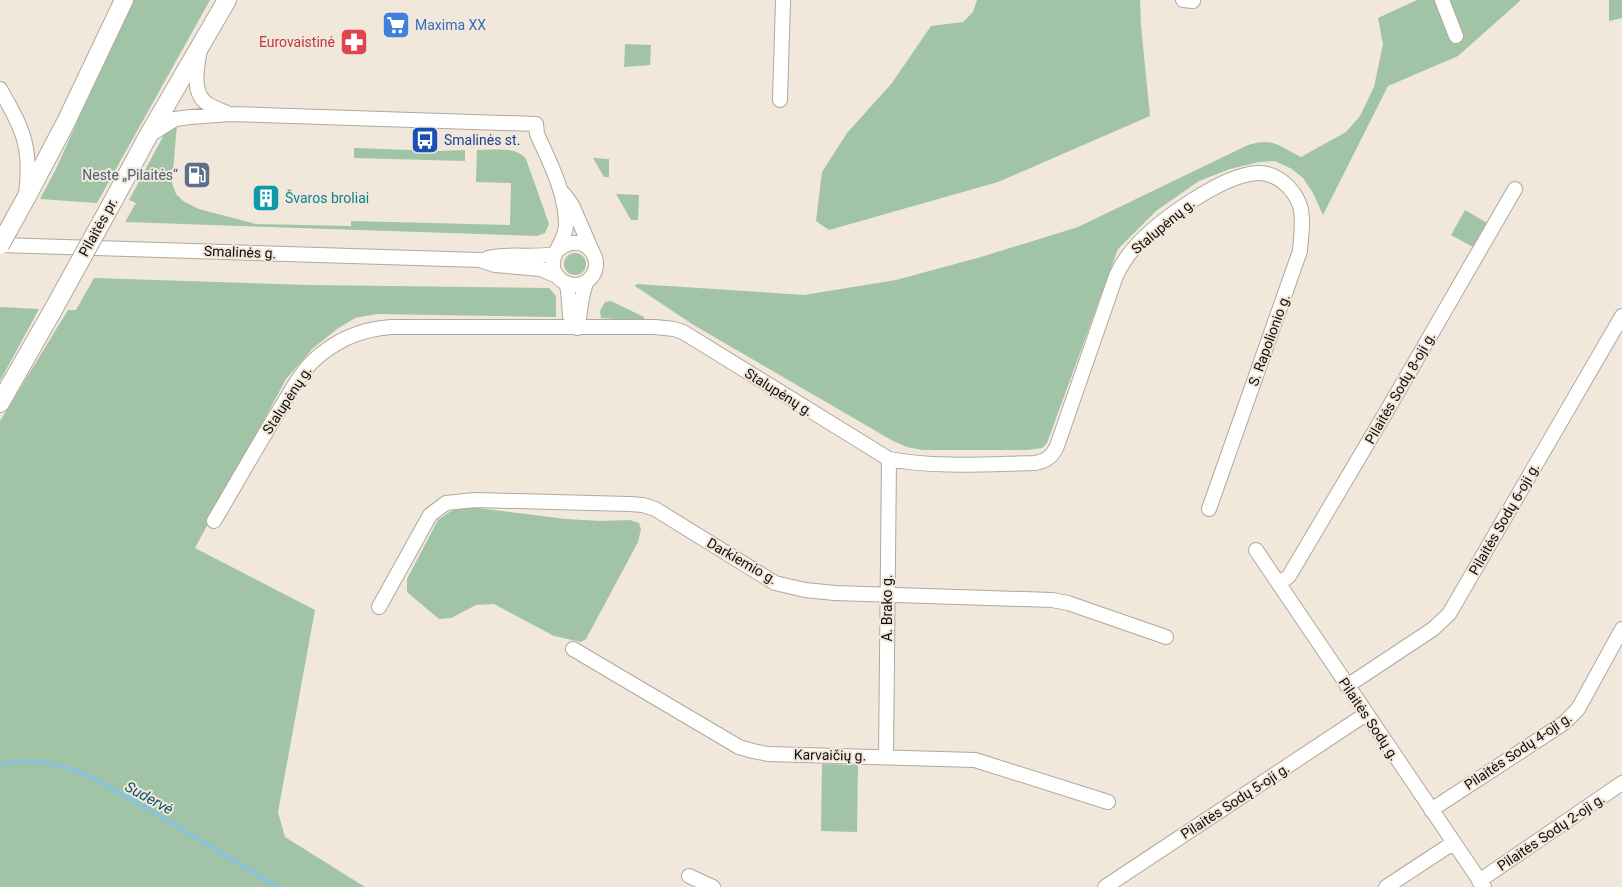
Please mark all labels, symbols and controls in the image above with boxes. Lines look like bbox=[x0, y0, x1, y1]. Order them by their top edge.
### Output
supermarket icon: Maxima XX bbox=[381, 10, 411, 40]
place label: Maxima XX bbox=[415, 17, 486, 33]
pharmacy icon: Eurovaistinė bbox=[339, 27, 369, 57]
place label: Eurovaistinė bbox=[259, 34, 335, 50]
bus stop icon: Smalinės st. bbox=[410, 125, 440, 155]
place label: Smalinės st. bbox=[444, 132, 520, 148]
fuel station icon: Neste „Pilaitės“ bbox=[182, 160, 212, 190]
place label: Neste „Pilaitės“ bbox=[82, 167, 178, 183]
building icon: Švaros broliai bbox=[251, 183, 281, 213]
place label: Švaros broliai bbox=[285, 189, 369, 206]
street label: Pilaitės pr. bbox=[75, 195, 121, 259]
street label: Stalupėnų g. bbox=[1128, 195, 1198, 257]
street label: Smalinės g. bbox=[204, 243, 276, 261]
street label: S. Rapolionio g. bbox=[1245, 292, 1293, 388]
street label: Pilaitės Sodų 8-oji g. bbox=[1362, 329, 1438, 447]
street label: Stalupėnų g. bbox=[259, 363, 315, 437]
street label: Stalupėnų g. bbox=[742, 365, 816, 419]
street label: Pilaitės Sodų 6-oji g. bbox=[1466, 460, 1542, 578]
street label: Darkiemio g. bbox=[704, 535, 780, 587]
street label: A. Brako g. bbox=[879, 574, 895, 642]
street label: Pilaitės Sodų g. bbox=[1335, 675, 1403, 763]
street label: Pilaitės Sodų 4-oji g. bbox=[1461, 709, 1575, 793]
street label: Karvaičių g. bbox=[794, 746, 866, 764]
street label: Pilaitės Sodų 5-oji g. bbox=[1178, 760, 1292, 842]
water label: Sudervė bbox=[122, 777, 176, 819]
street label: Pilaitės Sodų 2-oji g. bbox=[1494, 790, 1608, 874]

